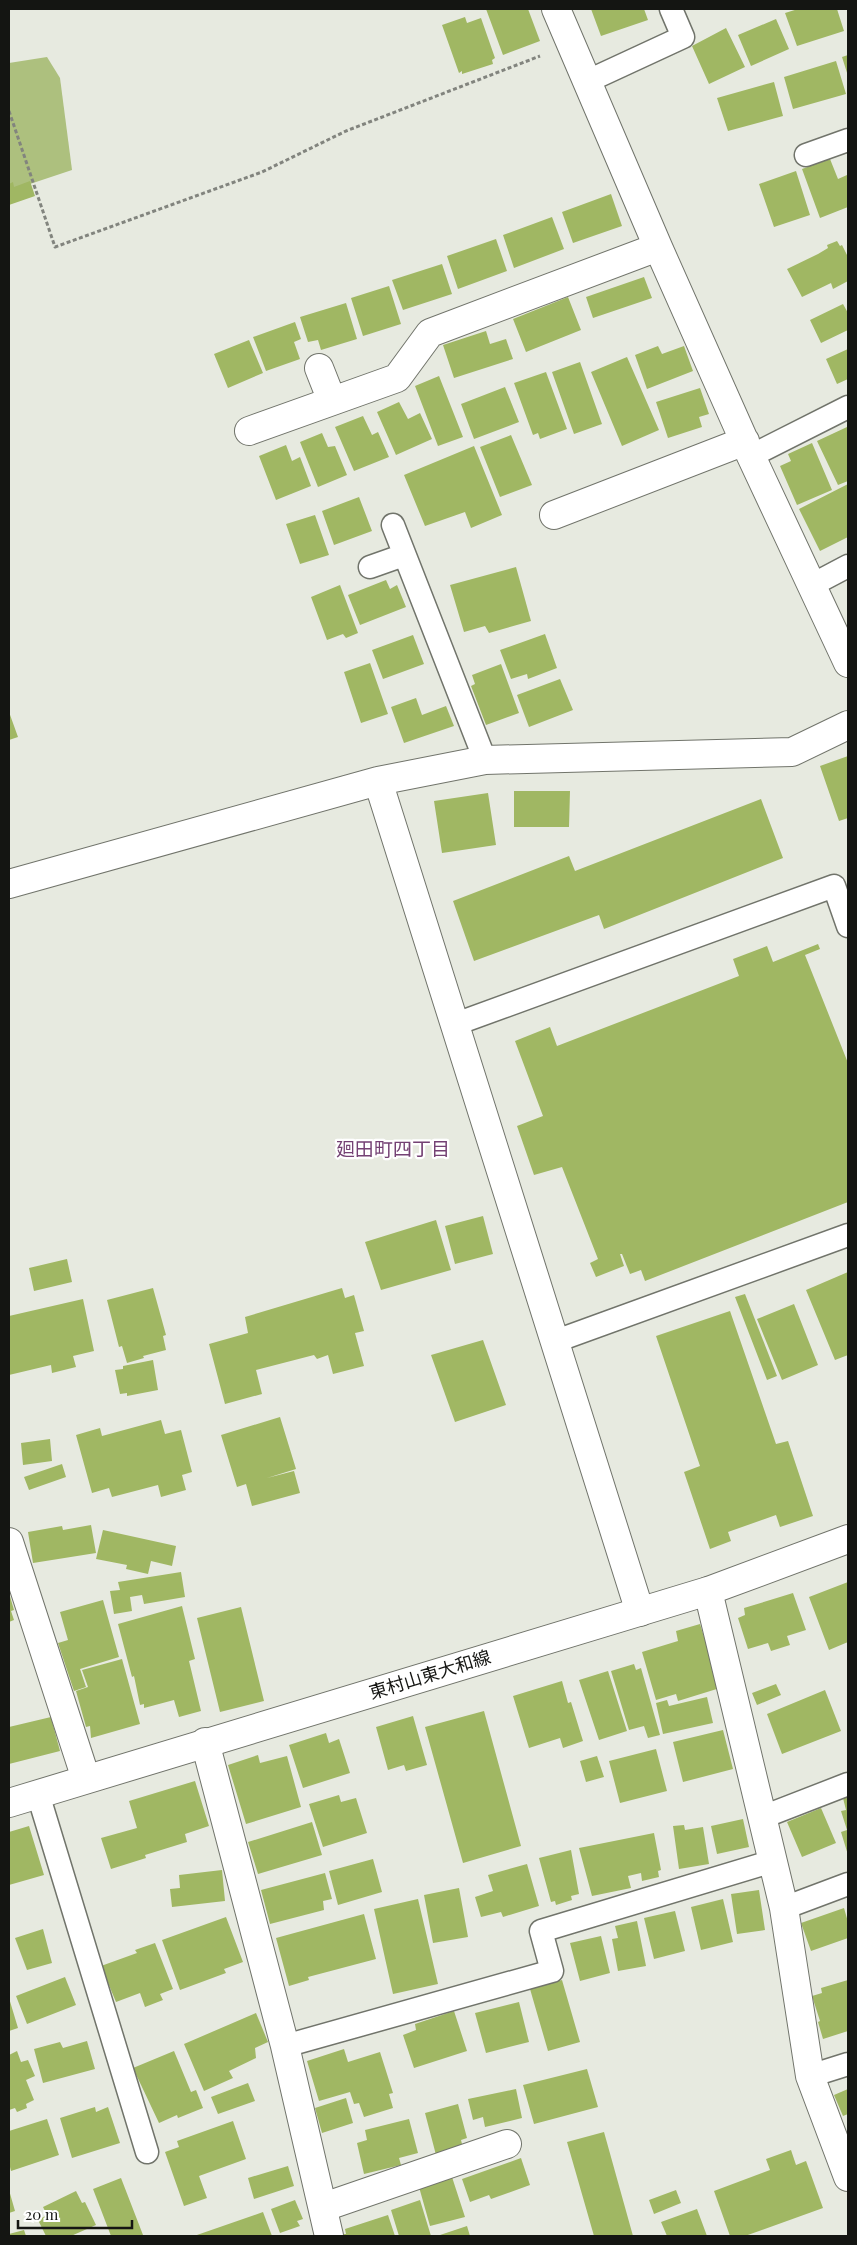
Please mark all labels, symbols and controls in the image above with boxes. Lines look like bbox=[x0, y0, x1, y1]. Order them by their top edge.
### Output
district label: 廻田町四丁目 bbox=[336, 1135, 450, 1161]
street label: 東村山東大和線 bbox=[366, 1644, 493, 1704]
scale bar bbox=[18, 2198, 131, 2230]
text: 20 m bbox=[25, 2204, 59, 2224]

